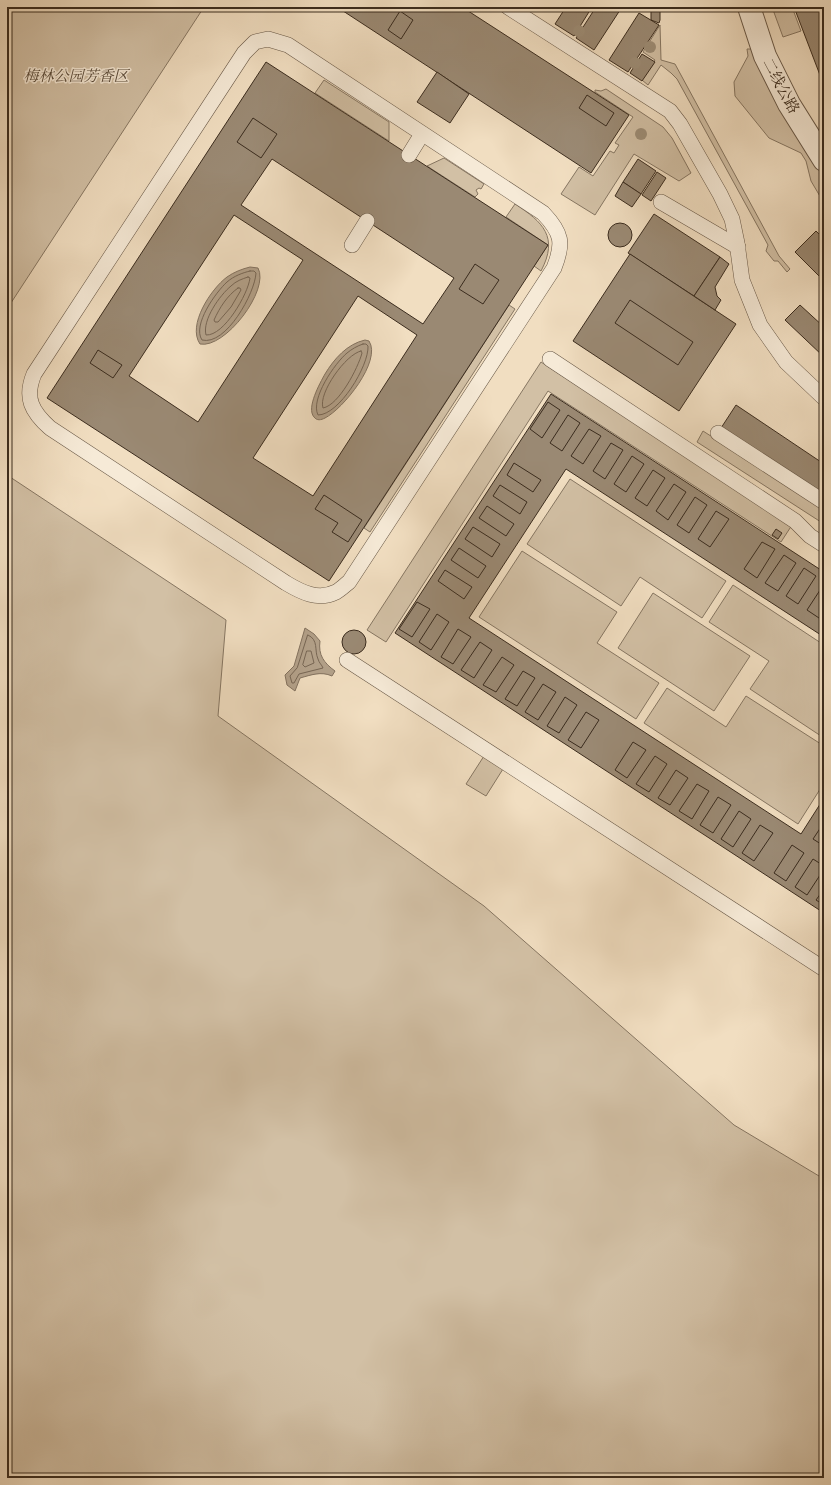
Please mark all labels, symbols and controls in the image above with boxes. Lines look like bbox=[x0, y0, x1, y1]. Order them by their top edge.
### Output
street label: 二线公路 bbox=[759, 55, 803, 117]
park label: 梅林公园芳香区 bbox=[23, 67, 130, 85]

